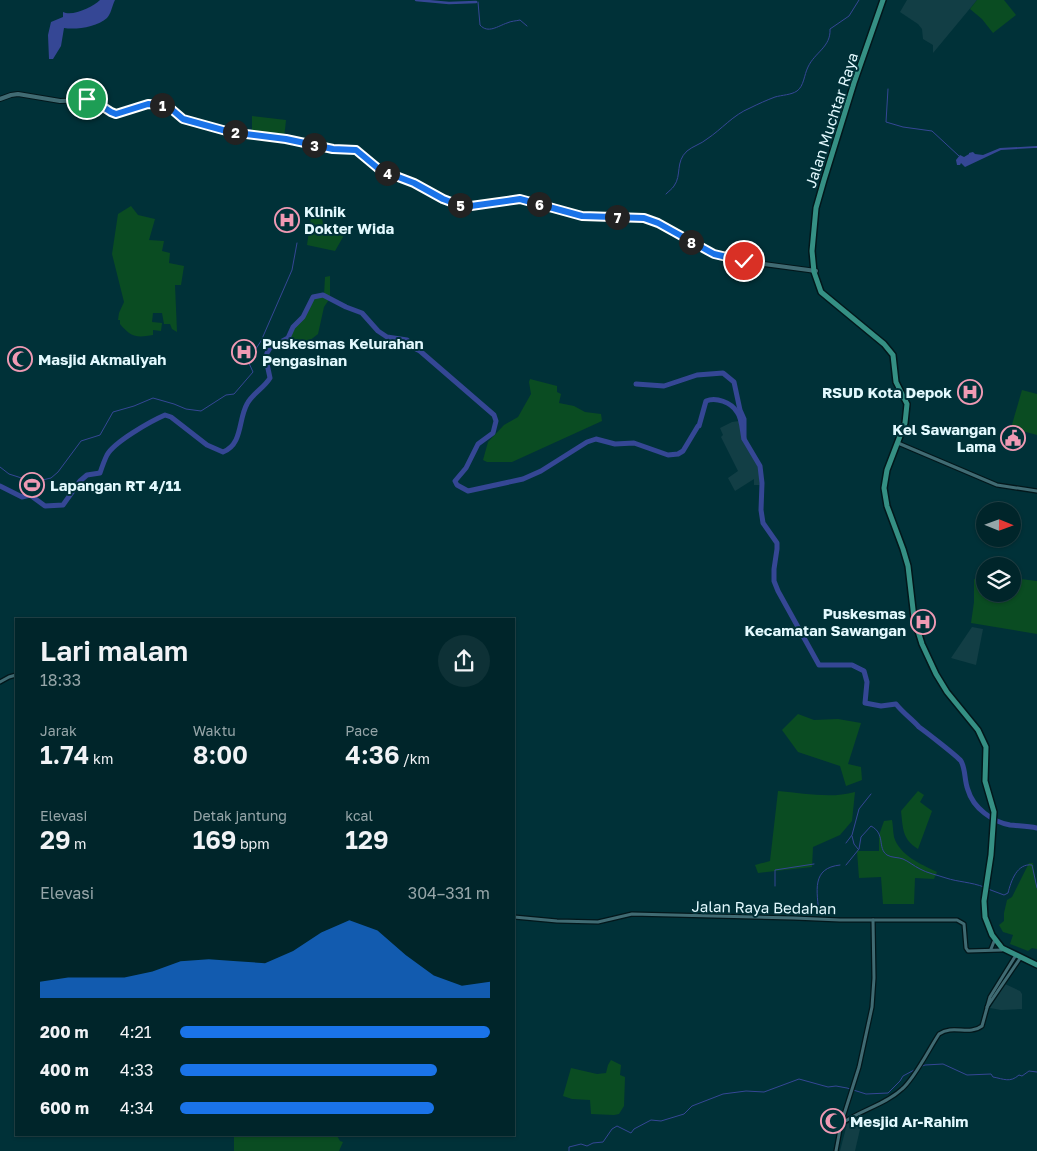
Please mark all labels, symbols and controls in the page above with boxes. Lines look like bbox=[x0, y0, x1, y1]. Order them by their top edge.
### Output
street label: Jalan Muchtar Raya bbox=[801, 50, 861, 190]
pin bbox=[66, 78, 108, 120]
icon: arrive bbox=[73, 85, 101, 113]
pin: 1 bbox=[150, 92, 174, 118]
text: 1 bbox=[159, 97, 166, 114]
pin: 2 bbox=[222, 120, 248, 144]
text: 2 bbox=[231, 124, 240, 141]
pin: 3 bbox=[302, 132, 326, 158]
text: 3 bbox=[310, 137, 319, 154]
pin: 4 bbox=[374, 160, 400, 186]
text: 4 bbox=[383, 165, 392, 182]
pin: 5 bbox=[448, 192, 472, 218]
pin: 6 bbox=[526, 192, 552, 216]
text: 6 bbox=[535, 196, 544, 213]
text: 5 bbox=[456, 197, 465, 214]
place label: Klinik Dokter Wida bbox=[304, 202, 394, 237]
pin: 7 bbox=[604, 204, 630, 230]
hospital icon: Klinik Dokter Wida bbox=[274, 207, 300, 233]
text: 7 bbox=[614, 209, 621, 226]
pin: 8 bbox=[678, 230, 704, 254]
text: 8 bbox=[687, 234, 696, 251]
pin bbox=[723, 240, 765, 282]
icon: check bbox=[730, 247, 758, 275]
place label: Puskesmas Kelurahan Pengasinan bbox=[262, 334, 424, 369]
hospital icon: Puskesmas Kelurahan Pengasinan bbox=[231, 339, 257, 365]
mosque icon: Masjid Akmaliyah bbox=[7, 346, 33, 372]
place label: Masjid Akmaliyah bbox=[38, 350, 166, 368]
hospital icon: RSUD Kota Depok bbox=[957, 379, 983, 405]
place label: RSUD Kota Depok bbox=[822, 383, 952, 401]
place label: Kel Sawangan Lama bbox=[892, 420, 996, 455]
public building icon: Kel Sawangan Lama bbox=[1000, 425, 1026, 451]
sports icon: Lapangan RT 4/11 bbox=[19, 472, 45, 498]
place label: Lapangan RT 4/11 bbox=[50, 476, 181, 494]
north arrow bbox=[976, 502, 1021, 548]
map controls bbox=[976, 502, 1021, 602]
button: layers bbox=[976, 557, 1021, 602]
place label: Puskesmas Kecamatan Sawangan bbox=[744, 604, 906, 639]
hospital icon: Puskesmas Kecamatan Sawangan bbox=[910, 609, 936, 635]
text: Lari malam bbox=[40, 634, 188, 667]
button: share bbox=[438, 635, 490, 687]
text: 18:33 bbox=[40, 670, 81, 690]
text: Jarak bbox=[40, 722, 77, 739]
text: Waktu bbox=[193, 722, 236, 739]
text: Pace bbox=[345, 722, 378, 739]
text: 1.74 bbox=[40, 739, 90, 770]
text: 8:00 bbox=[193, 739, 248, 770]
text: 4:36 bbox=[345, 739, 399, 770]
text: km bbox=[90, 750, 113, 767]
text: /km bbox=[399, 750, 430, 767]
text: Elevasi bbox=[40, 807, 87, 824]
text: Detak jantung bbox=[193, 807, 287, 824]
text: kcal bbox=[345, 807, 373, 824]
text: 29 bbox=[40, 824, 71, 855]
text: 169 bbox=[193, 824, 236, 855]
text: 129 bbox=[345, 824, 389, 855]
text: m bbox=[71, 835, 86, 852]
text: bpm bbox=[236, 835, 270, 852]
text: Elevasi bbox=[40, 883, 94, 903]
text: 304–331 m bbox=[408, 883, 490, 903]
street label: Jalan Raya Bedahan bbox=[691, 897, 837, 917]
text: 200 m bbox=[40, 1022, 89, 1042]
text: 4:21 bbox=[120, 1022, 152, 1042]
text: 400 m bbox=[40, 1060, 89, 1080]
text: 4:33 bbox=[120, 1060, 153, 1080]
text: 600 m bbox=[40, 1098, 89, 1118]
text: 4:34 bbox=[120, 1098, 154, 1118]
mosque icon: Mesjid Ar-Rahim bbox=[820, 1108, 846, 1134]
place label: Mesjid Ar-Rahim bbox=[850, 1112, 968, 1130]

